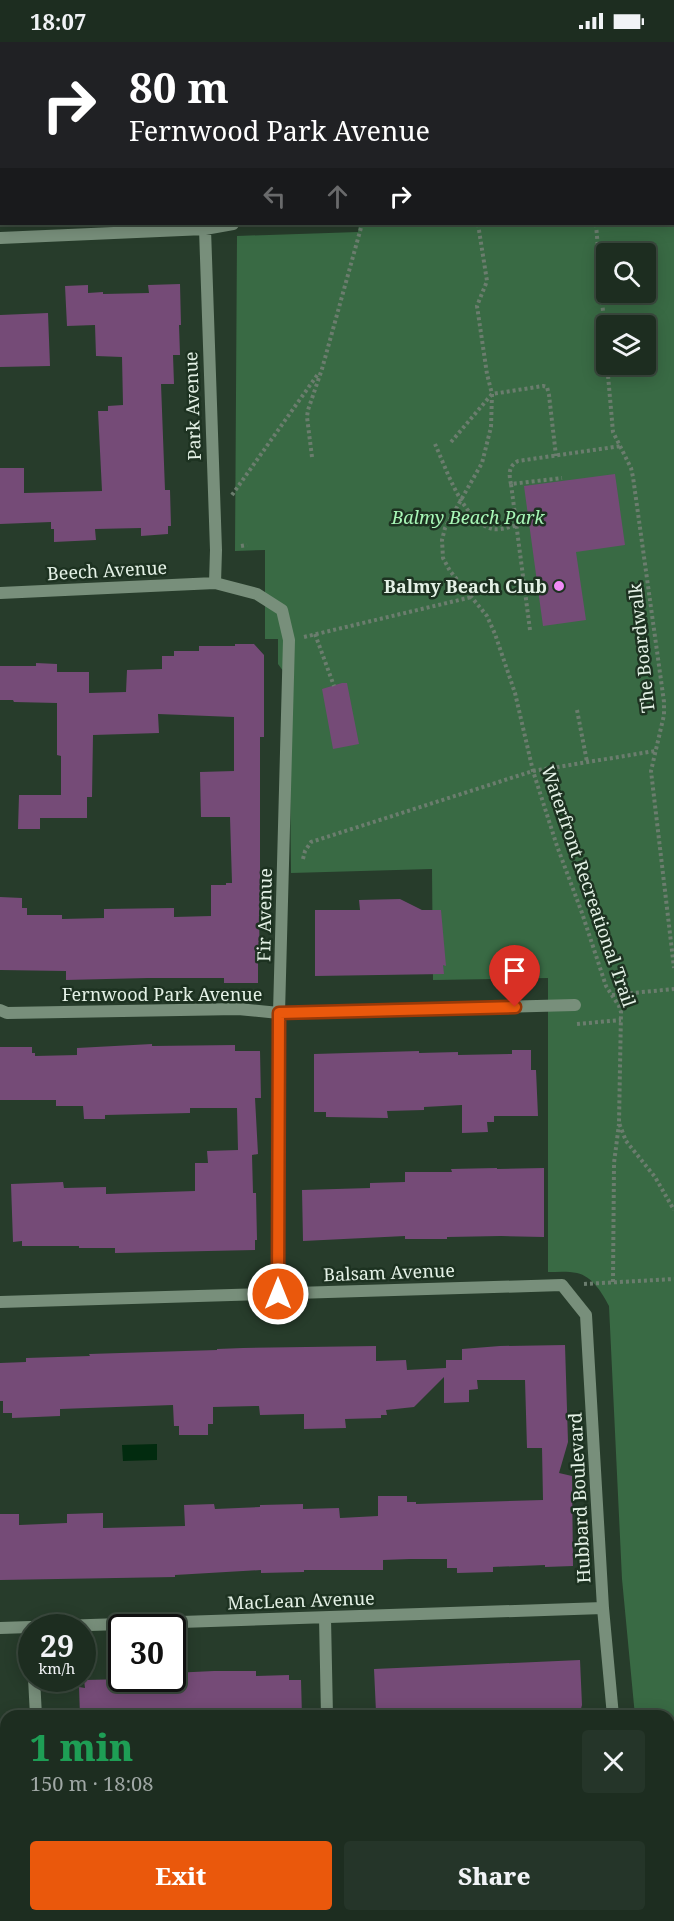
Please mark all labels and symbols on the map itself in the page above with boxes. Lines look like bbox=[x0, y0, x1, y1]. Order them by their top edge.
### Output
street label: Park Avenue bbox=[178, 351, 206, 461]
park label: Balmy Beach Park bbox=[390, 505, 545, 529]
street label: Beech Avenue bbox=[46, 555, 168, 585]
place label: Balmy Beach Club bbox=[384, 574, 547, 598]
marker: Balmy Beach Club bbox=[552, 579, 566, 593]
street label: The Boardwalk bbox=[622, 581, 660, 714]
street label: Waterfront Recreational Trail bbox=[536, 762, 642, 1010]
street label: Fir Avenue bbox=[251, 868, 277, 962]
pin bbox=[489, 945, 540, 1007]
street label: Fernwood Park Avenue bbox=[62, 982, 262, 1006]
street label: Balsam Avenue bbox=[323, 1258, 455, 1286]
position arrow bbox=[246, 1262, 310, 1326]
street label: Hubbard Boulevard bbox=[563, 1412, 595, 1584]
street label: MacLean Avenue bbox=[227, 1585, 375, 1615]
speed limit sign: 30 bbox=[108, 1614, 186, 1692]

